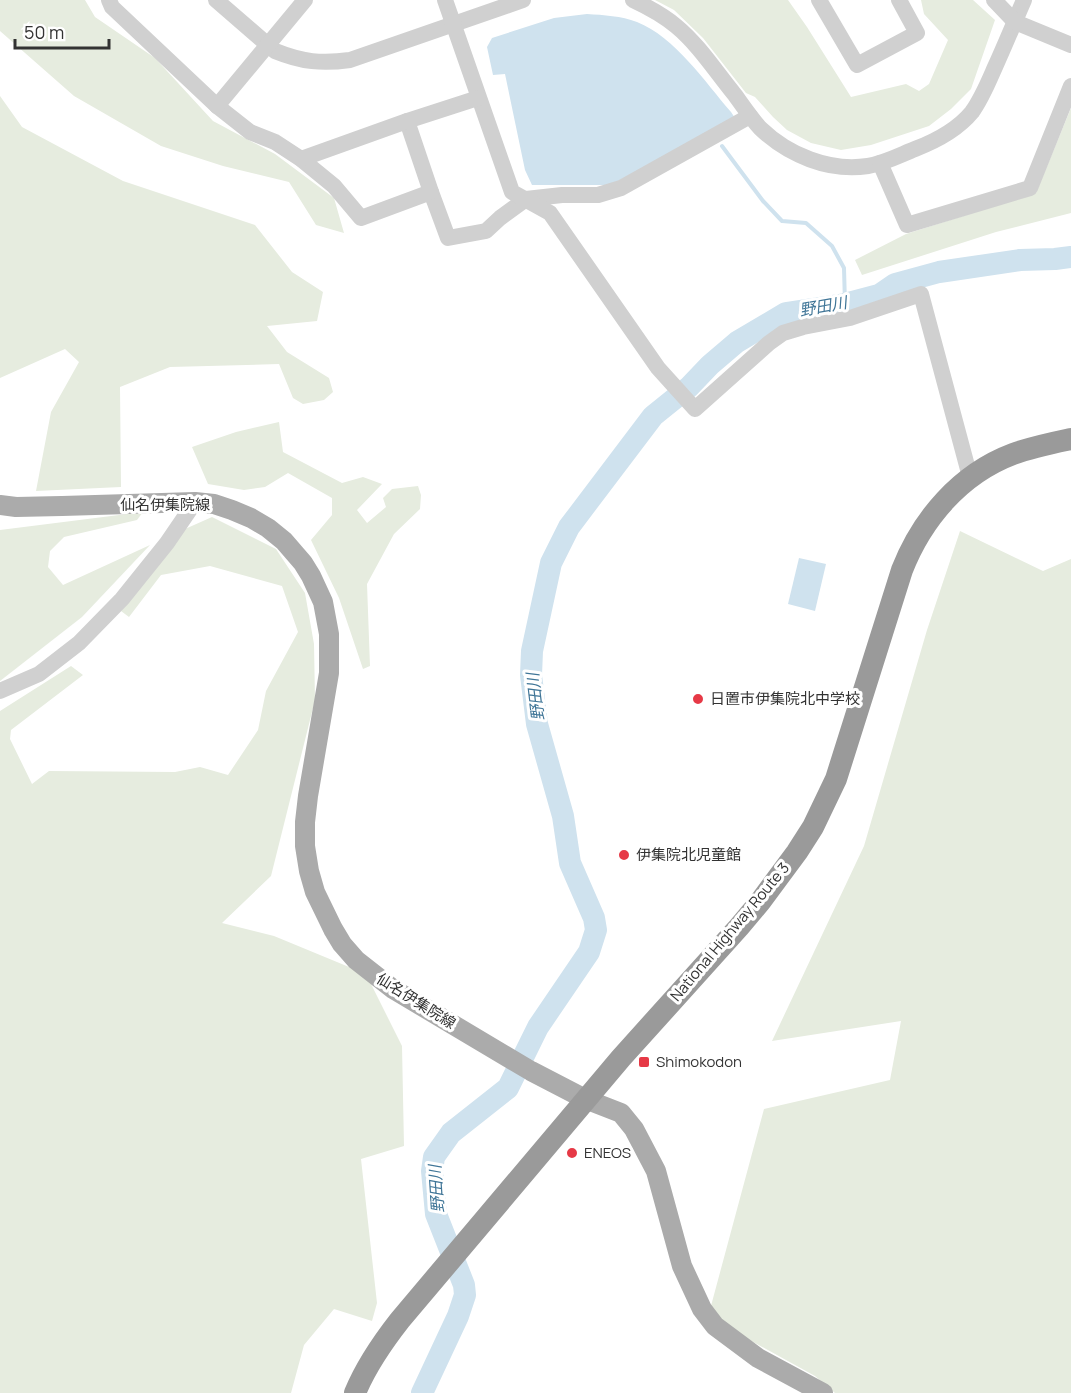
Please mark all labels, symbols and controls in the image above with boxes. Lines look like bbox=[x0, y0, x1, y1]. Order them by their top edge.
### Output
scale bar bbox=[15, 12, 110, 50]
text: 50 m bbox=[24, 20, 64, 44]
water label: 野田川 bbox=[797, 291, 851, 321]
street label: 仙名伊集院線 bbox=[120, 494, 210, 515]
water label: 野田川 bbox=[521, 670, 549, 722]
place label: 日置市伊集院北中学校 bbox=[710, 688, 860, 709]
marker: 日置市伊集院北中学校 bbox=[691, 692, 705, 706]
place label: 伊集院北児童館 bbox=[636, 844, 741, 865]
marker: 伊集院北児童館 bbox=[617, 848, 631, 862]
street label: National Highway Route 3 bbox=[665, 858, 794, 1006]
street label: 仙名伊集院線 bbox=[373, 968, 460, 1033]
place label: Shimokodon bbox=[656, 1051, 742, 1072]
marker: Shimokodon bbox=[637, 1055, 651, 1069]
place label: ENEOS bbox=[584, 1142, 631, 1163]
marker: ENEOS bbox=[565, 1146, 579, 1160]
water label: 野田川 bbox=[423, 1162, 449, 1214]

